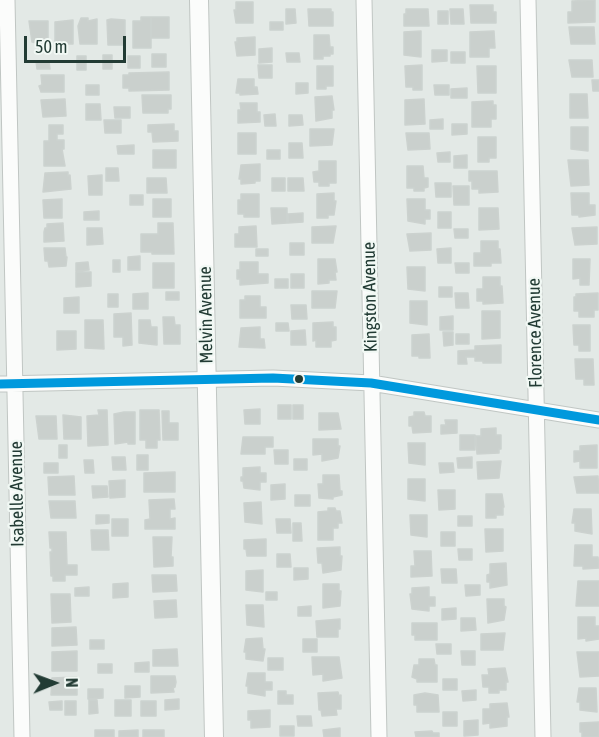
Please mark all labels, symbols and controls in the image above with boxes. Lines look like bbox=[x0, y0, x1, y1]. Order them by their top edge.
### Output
scale bar bbox=[27, 24, 129, 62]
text: 50 m bbox=[35, 36, 67, 57]
street label: Kingston Avenue bbox=[358, 242, 382, 352]
street label: Melvin Avenue bbox=[194, 266, 218, 364]
street label: Florence Avenue bbox=[523, 278, 547, 388]
unlabelled marker bbox=[293, 373, 305, 385]
street label: Isabelle Avenue bbox=[5, 441, 29, 547]
north arrow bbox=[24, 653, 84, 713]
text: N bbox=[63, 678, 81, 688]

